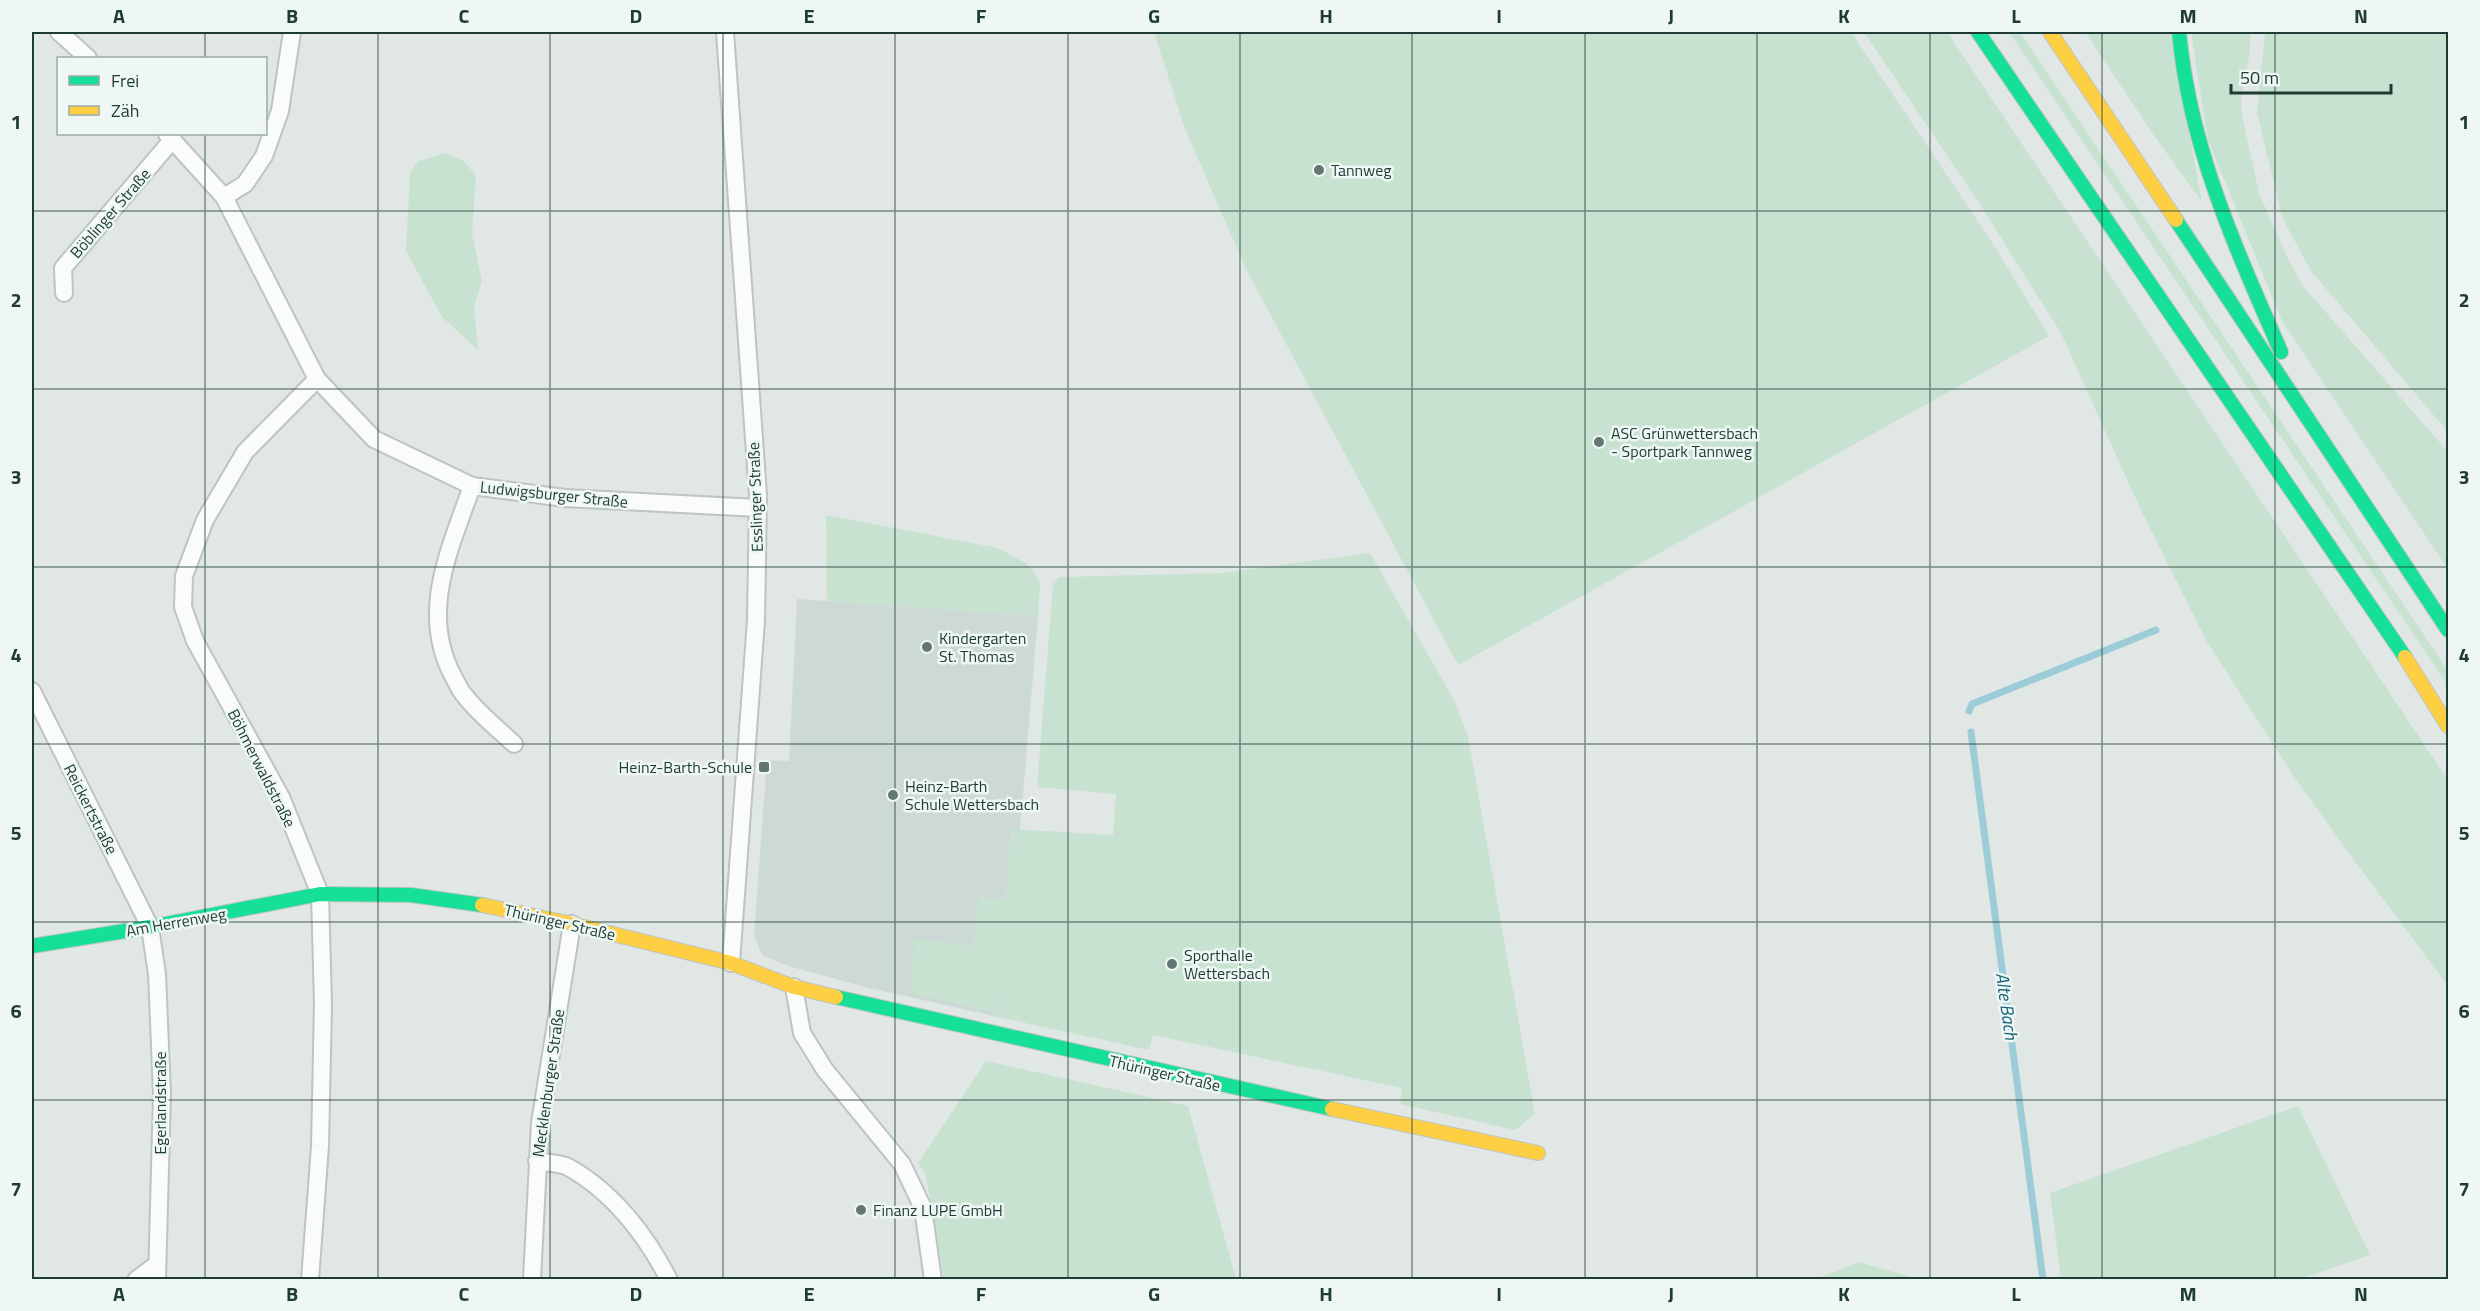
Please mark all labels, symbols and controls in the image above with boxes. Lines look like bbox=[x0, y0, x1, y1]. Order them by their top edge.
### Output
text: A bbox=[113, 0, 125, 31]
text: B bbox=[286, 0, 298, 31]
text: C bbox=[459, 0, 470, 31]
text: D bbox=[630, 0, 642, 31]
text: E bbox=[803, 0, 815, 31]
text: F bbox=[976, 0, 987, 31]
text: G bbox=[1148, 0, 1160, 31]
text: H bbox=[1319, 0, 1333, 31]
text: I bbox=[1496, 0, 1502, 31]
text: J bbox=[1668, 0, 1674, 31]
text: K bbox=[1838, 0, 1850, 31]
text: L bbox=[2011, 0, 2021, 31]
text: M bbox=[2179, 0, 2197, 31]
text: N bbox=[2354, 0, 2368, 31]
legend bbox=[57, 57, 267, 135]
scale bar bbox=[2231, 57, 2392, 95]
text: 50 m bbox=[2240, 64, 2279, 91]
text: Frei bbox=[111, 67, 139, 94]
text: Zäh bbox=[111, 97, 139, 124]
text: 1 bbox=[10, 106, 22, 137]
text: 1 bbox=[2458, 106, 2470, 137]
place label: Tannweg bbox=[1331, 158, 1392, 182]
street label: Böblinger Straße bbox=[64, 163, 156, 263]
marker: Tannweg bbox=[1312, 163, 1326, 177]
text: 2 bbox=[10, 284, 22, 315]
text: 2 bbox=[2458, 284, 2470, 315]
place label: ASC Grünwettersbach - Sportpark Tannweg bbox=[1611, 421, 1758, 463]
marker: ASC Grünwettersbach - Sportpark Tannweg bbox=[1592, 435, 1606, 449]
street label: Esslinger Straße bbox=[741, 442, 769, 552]
text: 3 bbox=[10, 461, 22, 492]
text: 3 bbox=[2458, 461, 2470, 492]
street label: Ludwigsburger Straße bbox=[479, 474, 629, 514]
place label: Kindergarten St. Thomas bbox=[939, 626, 1026, 668]
text: 4 bbox=[10, 639, 22, 670]
text: 4 bbox=[2458, 639, 2470, 670]
marker: Kindergarten St. Thomas bbox=[920, 640, 934, 654]
street label: Böhmerwaldstraße bbox=[222, 705, 302, 831]
place label: Heinz-Barth-Schule bbox=[619, 755, 752, 779]
street label: Reickertstraße bbox=[58, 760, 124, 858]
marker: Heinz-Barth-Schule bbox=[757, 760, 771, 774]
place label: Heinz-Barth Schule Wettersbach bbox=[905, 774, 1039, 816]
marker: Heinz-Barth Schule Wettersbach bbox=[886, 788, 900, 802]
text: 5 bbox=[10, 817, 22, 848]
text: 5 bbox=[2458, 817, 2470, 848]
street label: Thüringer Straße bbox=[502, 898, 618, 946]
street label: Am Herrenweg bbox=[124, 901, 228, 943]
place label: Sporthalle Wettersbach bbox=[1184, 943, 1270, 985]
marker: Sporthalle Wettersbach bbox=[1165, 957, 1179, 971]
water label: Alte Bach bbox=[1989, 971, 2025, 1042]
text: 6 bbox=[10, 995, 22, 1026]
text: 6 bbox=[2458, 995, 2470, 1026]
street label: Mecklenburger Straße bbox=[526, 1008, 570, 1158]
street label: Thüringer Straße bbox=[1107, 1049, 1223, 1097]
street label: Egerlandstraße bbox=[148, 1051, 172, 1155]
text: 7 bbox=[10, 1173, 22, 1204]
text: 7 bbox=[2458, 1173, 2470, 1204]
place label: Finanz LUPE GmbH bbox=[873, 1198, 1003, 1222]
marker: Finanz LUPE GmbH bbox=[854, 1203, 868, 1217]
text: A bbox=[113, 1278, 125, 1309]
text: B bbox=[286, 1278, 298, 1309]
text: C bbox=[459, 1278, 470, 1309]
text: D bbox=[630, 1278, 642, 1309]
text: E bbox=[803, 1278, 815, 1309]
text: F bbox=[976, 1278, 987, 1309]
text: G bbox=[1148, 1278, 1160, 1309]
text: H bbox=[1319, 1278, 1333, 1309]
text: I bbox=[1496, 1278, 1502, 1309]
text: J bbox=[1668, 1278, 1674, 1309]
text: K bbox=[1838, 1278, 1850, 1309]
text: L bbox=[2011, 1278, 2021, 1309]
text: M bbox=[2179, 1278, 2197, 1309]
text: N bbox=[2354, 1278, 2368, 1309]

